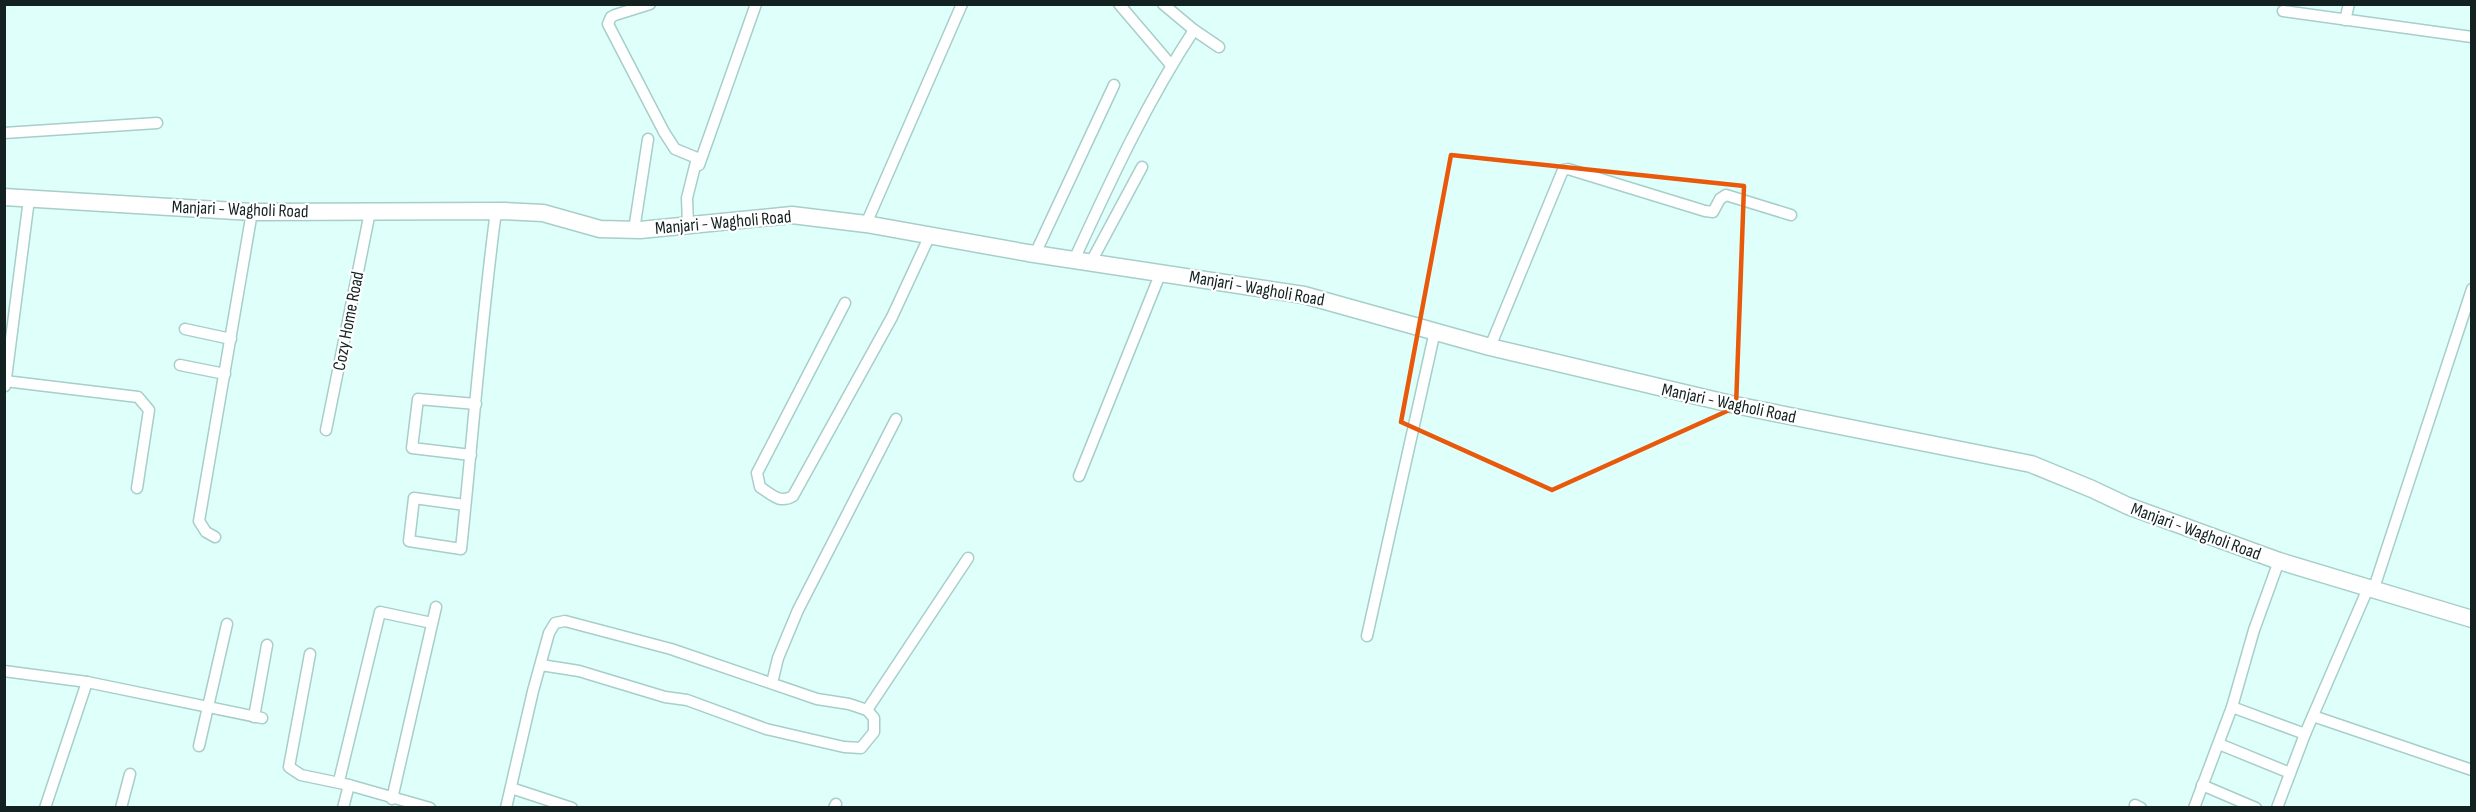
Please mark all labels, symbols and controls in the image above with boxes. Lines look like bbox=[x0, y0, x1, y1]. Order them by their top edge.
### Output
street label: Manjari - Wagholi Road bbox=[171, 197, 309, 222]
street label: Manjari - Wagholi Road bbox=[654, 206, 792, 239]
street label: Manjari - Wagholi Road bbox=[1188, 266, 1326, 311]
street label: Cozy Home Road bbox=[329, 270, 368, 372]
street label: Manjari - Wagholi Road bbox=[1660, 379, 1798, 428]
street label: Manjari - Wagholi Road bbox=[2128, 498, 2264, 565]

